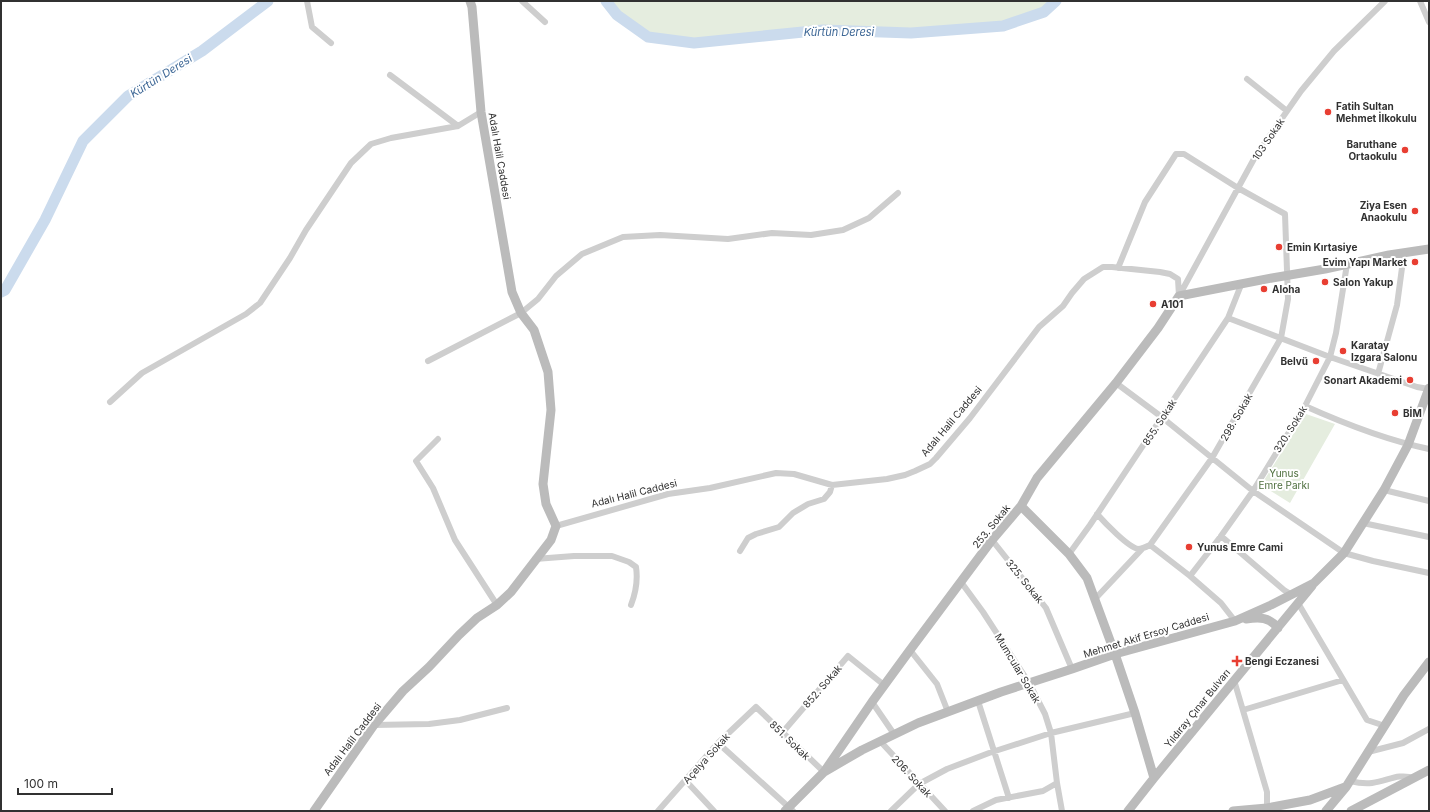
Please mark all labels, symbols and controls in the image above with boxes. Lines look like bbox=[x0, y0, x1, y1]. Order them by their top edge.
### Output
water label: Kürtün Deresi bbox=[804, 25, 875, 39]
water label: Kürtün Deresi bbox=[127, 51, 195, 101]
place label: Fatih Sultan Mehmet İlkokulu bbox=[1336, 100, 1417, 124]
marker: Fatih Sultan Mehmet İlkokulu bbox=[1323, 107, 1333, 117]
street label: Adalı Halil Caddesi bbox=[486, 112, 514, 200]
street label: 103 Sokak bbox=[1250, 115, 1287, 162]
place label: Baruthane Ortaokulu bbox=[1346, 138, 1397, 162]
marker: Baruthane Ortaokulu bbox=[1400, 145, 1410, 155]
place label: Ziya Esen Anaokulu bbox=[1360, 199, 1407, 223]
marker: Ziya Esen Anaokulu bbox=[1410, 206, 1420, 216]
place label: Emin Kırtasiye bbox=[1287, 241, 1357, 254]
marker: Emin Kırtasiye bbox=[1274, 242, 1284, 252]
place label: Evim Yapı Market bbox=[1323, 256, 1407, 268]
marker: Evim Yapı Market bbox=[1410, 257, 1420, 267]
place label: Salon Yakup bbox=[1333, 276, 1393, 288]
marker: Salon Yakup bbox=[1320, 277, 1330, 287]
place label: Aloha bbox=[1272, 283, 1301, 295]
marker: Aloha bbox=[1259, 284, 1269, 294]
place label: A101 bbox=[1161, 298, 1183, 310]
marker: A101 bbox=[1148, 299, 1158, 309]
place label: Karatay Izgara Salonu bbox=[1351, 339, 1417, 364]
marker: Karatay Izgara Salonu bbox=[1338, 346, 1348, 356]
place label: Belvü bbox=[1280, 355, 1308, 367]
marker: Belvü bbox=[1311, 356, 1321, 366]
place label: Sonart Akademi bbox=[1324, 374, 1402, 386]
marker: Sonart Akademi bbox=[1405, 375, 1415, 385]
street label: Adalı Halil Caddesi bbox=[918, 383, 984, 459]
street label: 298. Sokak bbox=[1218, 391, 1255, 443]
street label: 855. Sokak bbox=[1140, 396, 1179, 447]
street label: 320. Sokak bbox=[1271, 403, 1309, 455]
place label: BİM bbox=[1403, 406, 1422, 419]
marker: BİM bbox=[1390, 408, 1400, 418]
park label: Yunus Emre Parkı bbox=[1259, 467, 1309, 491]
street label: Adalı Halil Caddesi bbox=[590, 477, 678, 509]
street label: 253. Sokak bbox=[970, 501, 1013, 550]
place label: Yunus Emre Cami bbox=[1197, 541, 1283, 553]
marker: Yunus Emre Cami bbox=[1184, 542, 1194, 552]
street label: 325. Sokak bbox=[1004, 557, 1047, 606]
street label: Mehmet Akif Ersoy Caddesi bbox=[1082, 610, 1210, 660]
street label: Mumcular Sokak bbox=[993, 631, 1044, 705]
place label: Bengi Eczanesi bbox=[1245, 655, 1319, 668]
marker: Bengi Eczanesi bbox=[1232, 656, 1242, 666]
street label: 852. Sokak bbox=[800, 662, 844, 710]
street label: Yıldıray Çınar Bulvarı bbox=[1162, 666, 1232, 750]
street label: Adalı Halil Caddesi bbox=[321, 700, 383, 778]
street label: 851. Sokak bbox=[767, 718, 813, 762]
street label: Açelya Sokak bbox=[680, 730, 732, 786]
street label: 206. Sokak bbox=[890, 753, 935, 800]
scale bar bbox=[18, 770, 112, 796]
text: 100 m bbox=[24, 776, 58, 791]

